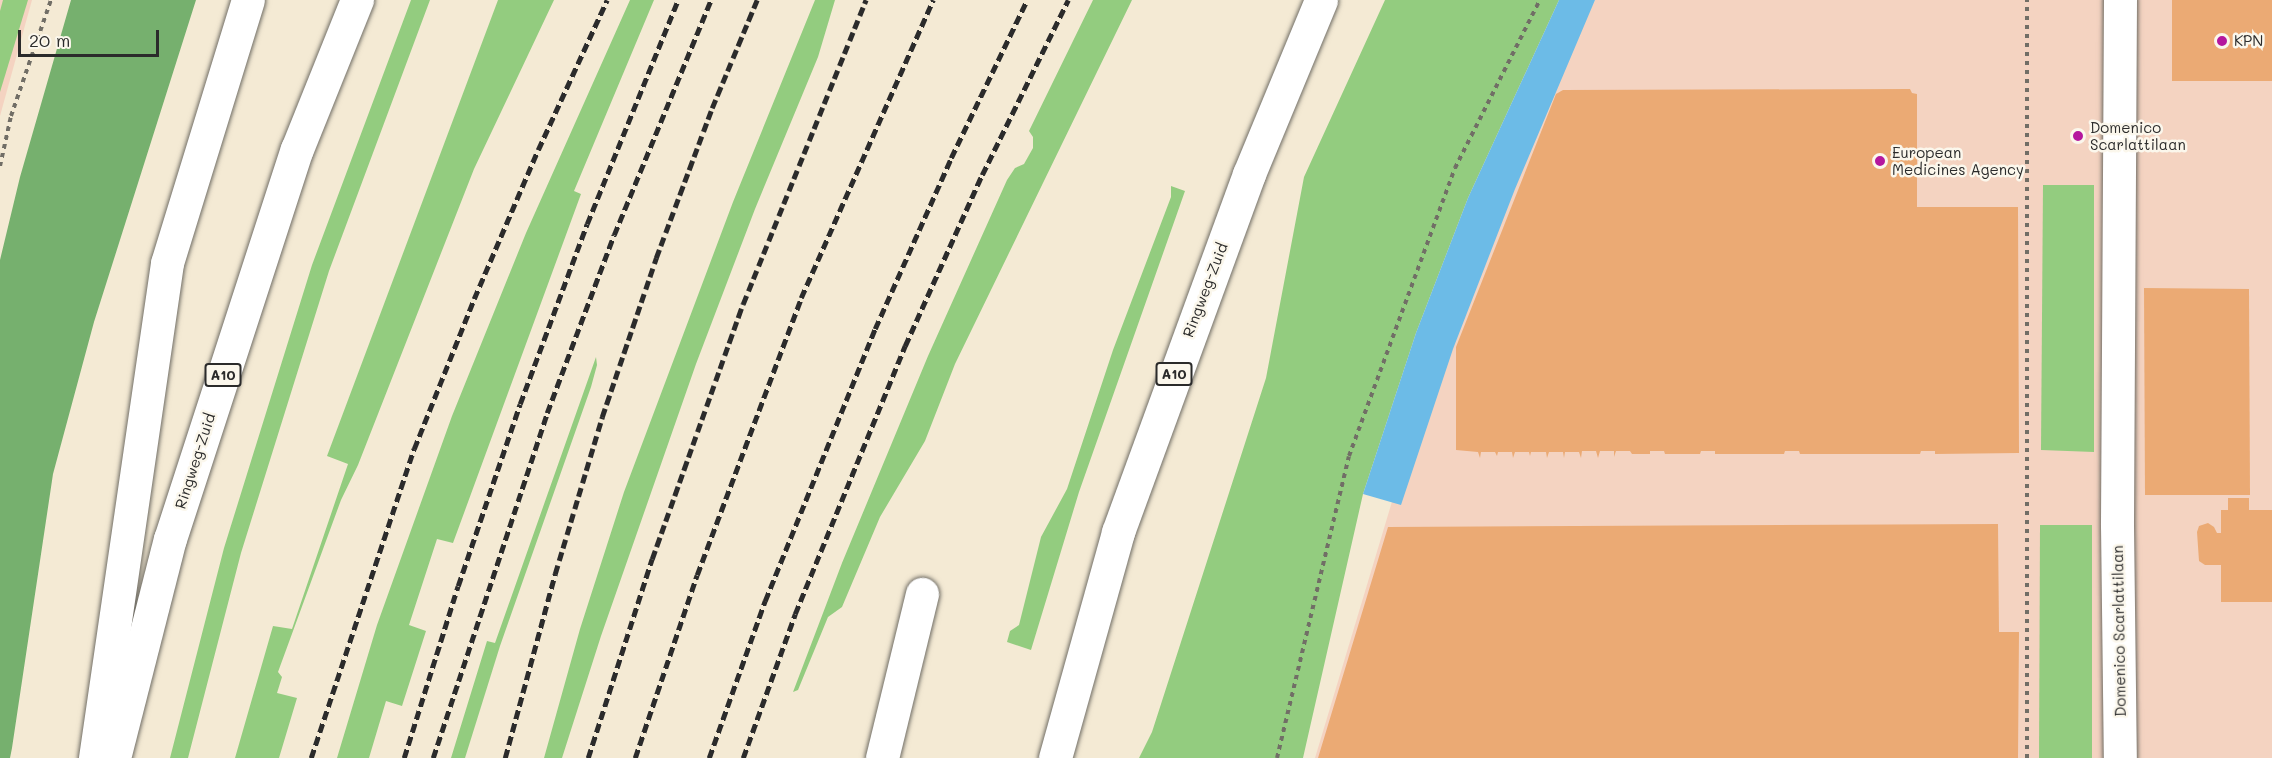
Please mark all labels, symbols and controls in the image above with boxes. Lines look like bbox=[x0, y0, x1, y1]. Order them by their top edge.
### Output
scale bar bbox=[21, 18, 162, 56]
text: 20 m bbox=[29, 28, 70, 52]
place label: KPN bbox=[2234, 32, 2263, 50]
marker: KPN bbox=[2215, 34, 2229, 48]
place label: Domenico Scarlattilaan bbox=[2090, 118, 2186, 153]
marker: Domenico Scarlattilaan bbox=[2071, 129, 2085, 143]
place label: European Medicines Agency bbox=[1892, 143, 2024, 178]
marker: European Medicines Agency bbox=[1873, 154, 1887, 168]
street label: Ringweg-Zuid bbox=[1179, 240, 1231, 340]
road number: A10 bbox=[1154, 363, 1194, 385]
road number: A10 bbox=[204, 364, 242, 386]
street label: Ringweg-Zuid bbox=[171, 411, 219, 511]
street label: Domenico Scarlattilaan bbox=[2109, 545, 2129, 717]

